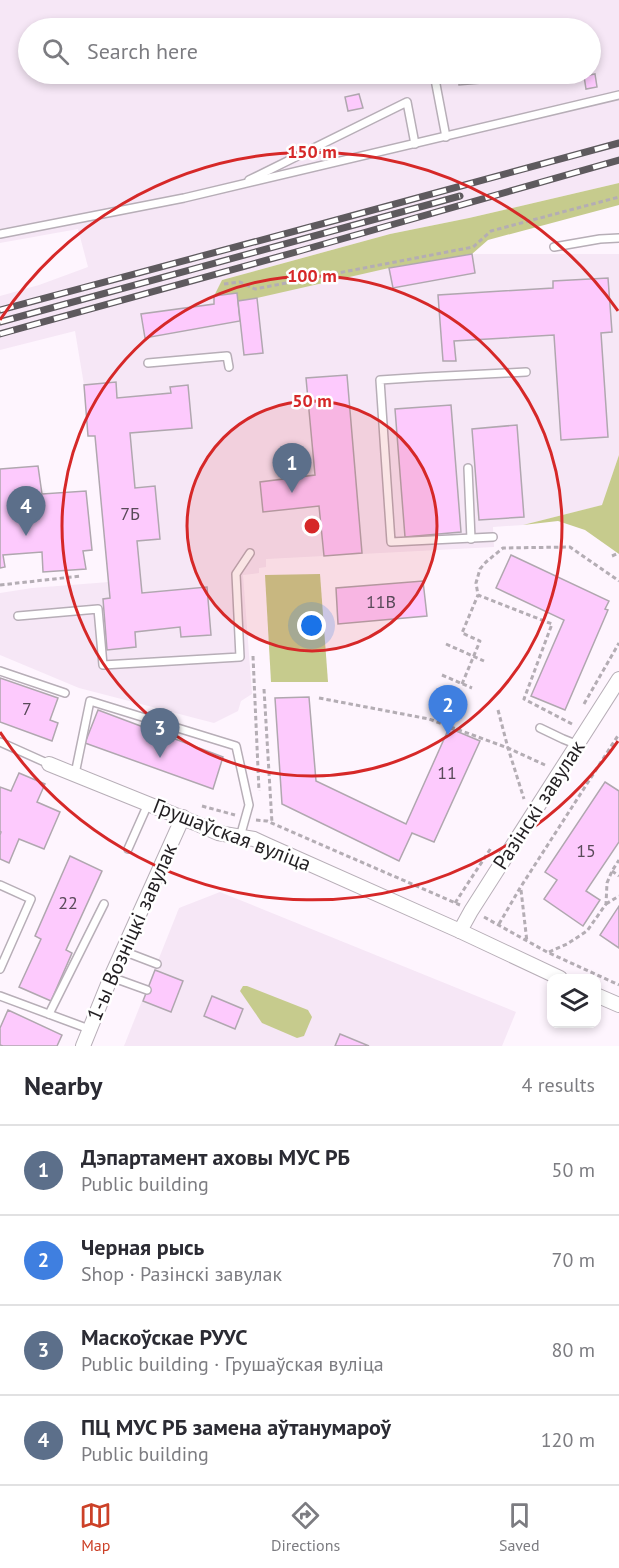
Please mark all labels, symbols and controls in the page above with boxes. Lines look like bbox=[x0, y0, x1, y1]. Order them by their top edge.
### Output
search box bbox=[18, 18, 601, 84]
icon: search bbox=[39, 35, 72, 68]
text: Search here bbox=[87, 37, 198, 65]
text: 150 m bbox=[287, 140, 337, 163]
text: 100 m bbox=[287, 264, 337, 287]
text: 50 m bbox=[292, 389, 332, 412]
pin: 1 bbox=[272, 444, 312, 493]
pin: 4 bbox=[6, 486, 46, 536]
house number: 7Б bbox=[120, 502, 140, 525]
centre of rings bbox=[302, 516, 322, 536]
house number: 11В bbox=[366, 590, 396, 613]
your location bbox=[297, 611, 326, 640]
pin: 2 bbox=[428, 686, 468, 735]
house number: 7 bbox=[22, 697, 32, 720]
pin: 3 bbox=[140, 708, 180, 758]
street label: Разінскі завулак bbox=[487, 735, 591, 875]
house number: 11 bbox=[437, 761, 457, 784]
street label: Грушаўская вуліца bbox=[149, 792, 315, 877]
street label: 1-ы Возніцкі завулак bbox=[80, 839, 183, 1025]
house number: 15 bbox=[576, 839, 596, 862]
house number: 22 bbox=[58, 891, 78, 914]
map controls bbox=[547, 974, 601, 1028]
button: layers bbox=[547, 974, 601, 1028]
text: Nearby bbox=[24, 1069, 102, 1102]
text: 4 results bbox=[522, 1072, 595, 1098]
text: Дэпартамент аховы МУС РБ bbox=[81, 1143, 350, 1171]
text: 1 bbox=[38, 1157, 49, 1183]
text: 50 m bbox=[552, 1157, 595, 1183]
text: Public building bbox=[81, 1171, 209, 1197]
text: Черная рысь bbox=[81, 1233, 204, 1261]
text: 2 bbox=[38, 1247, 49, 1273]
text: 70 m bbox=[552, 1247, 595, 1273]
text: Shop · Разінскі завулак bbox=[81, 1261, 282, 1287]
text: Маскоўскае РУУС bbox=[81, 1323, 247, 1351]
text: 3 bbox=[38, 1337, 49, 1363]
text: 80 m bbox=[552, 1337, 595, 1363]
text: Public building · Грушаўская вуліца bbox=[81, 1351, 384, 1377]
text: ПЦ МУС РБ замена аўтанумароў bbox=[81, 1413, 391, 1441]
text: 4 bbox=[38, 1427, 49, 1453]
text: 120 m bbox=[541, 1427, 595, 1453]
text: Public building bbox=[81, 1441, 209, 1467]
tab: Map bbox=[79, 1499, 112, 1555]
tab: Directions bbox=[271, 1499, 340, 1555]
tab: Saved bbox=[499, 1499, 540, 1555]

